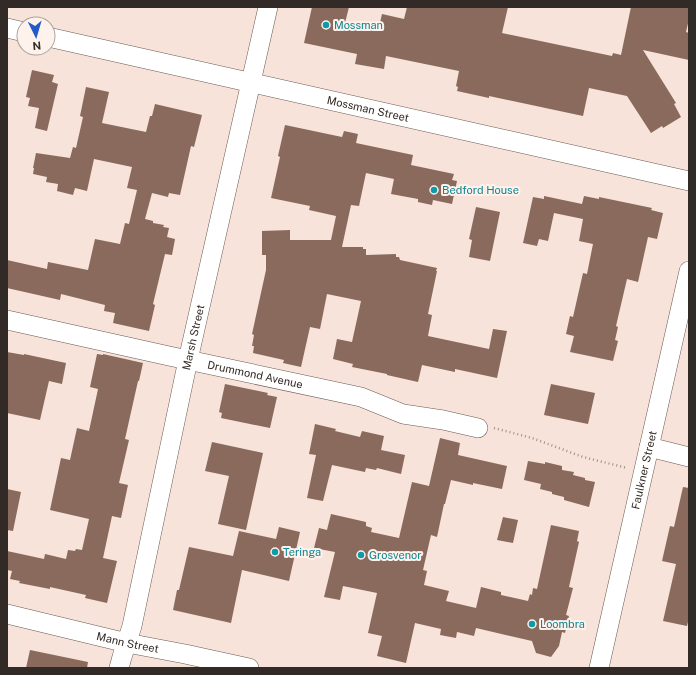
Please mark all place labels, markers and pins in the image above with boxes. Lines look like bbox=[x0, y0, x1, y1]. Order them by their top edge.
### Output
place label: Mossman bbox=[334, 19, 383, 31]
marker: Mossman bbox=[321, 20, 331, 30]
place label: Bedford House bbox=[442, 184, 519, 196]
marker: Bedford House bbox=[429, 185, 439, 195]
place label: Teringa bbox=[283, 546, 321, 558]
marker: Teringa bbox=[270, 547, 280, 557]
place label: Grosvenor bbox=[369, 549, 422, 561]
marker: Grosvenor bbox=[356, 550, 366, 560]
place label: Loombra bbox=[540, 618, 585, 630]
marker: Loombra bbox=[527, 619, 537, 629]

